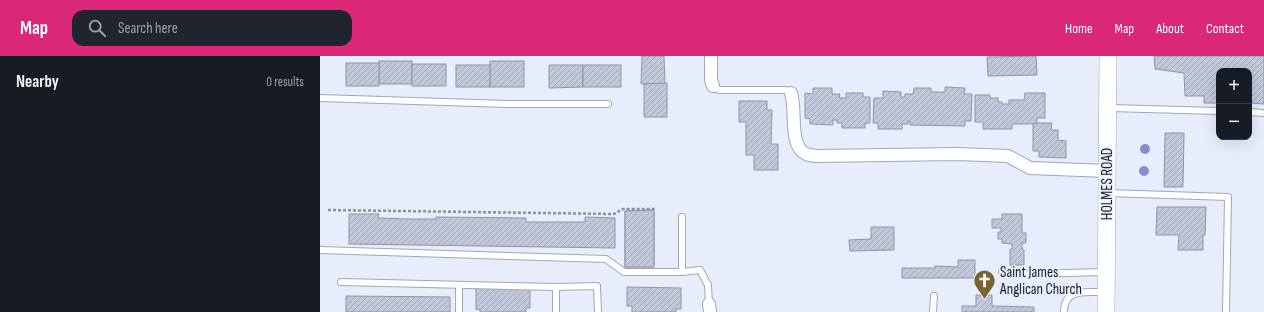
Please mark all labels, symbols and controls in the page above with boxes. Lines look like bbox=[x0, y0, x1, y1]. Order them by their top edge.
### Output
search box bbox=[72, 10, 352, 46]
text: Map bbox=[20, 17, 48, 40]
icon: search bbox=[86, 17, 108, 39]
text: Search here bbox=[118, 19, 178, 38]
text: Home bbox=[1065, 20, 1093, 37]
text: Map bbox=[1115, 20, 1134, 37]
text: About bbox=[1156, 20, 1184, 37]
text: Contact bbox=[1206, 20, 1244, 37]
map controls bbox=[1216, 68, 1252, 140]
button: + bbox=[1216, 68, 1252, 104]
text: Nearby bbox=[16, 72, 59, 92]
text: 0 results bbox=[266, 74, 304, 90]
button: − bbox=[1216, 104, 1252, 140]
street label: HOLMES ROAD bbox=[1098, 148, 1117, 220]
place label: Saint James Anglican Church bbox=[999, 263, 1082, 299]
church icon: Saint James Anglican Church bbox=[971, 268, 997, 301]

